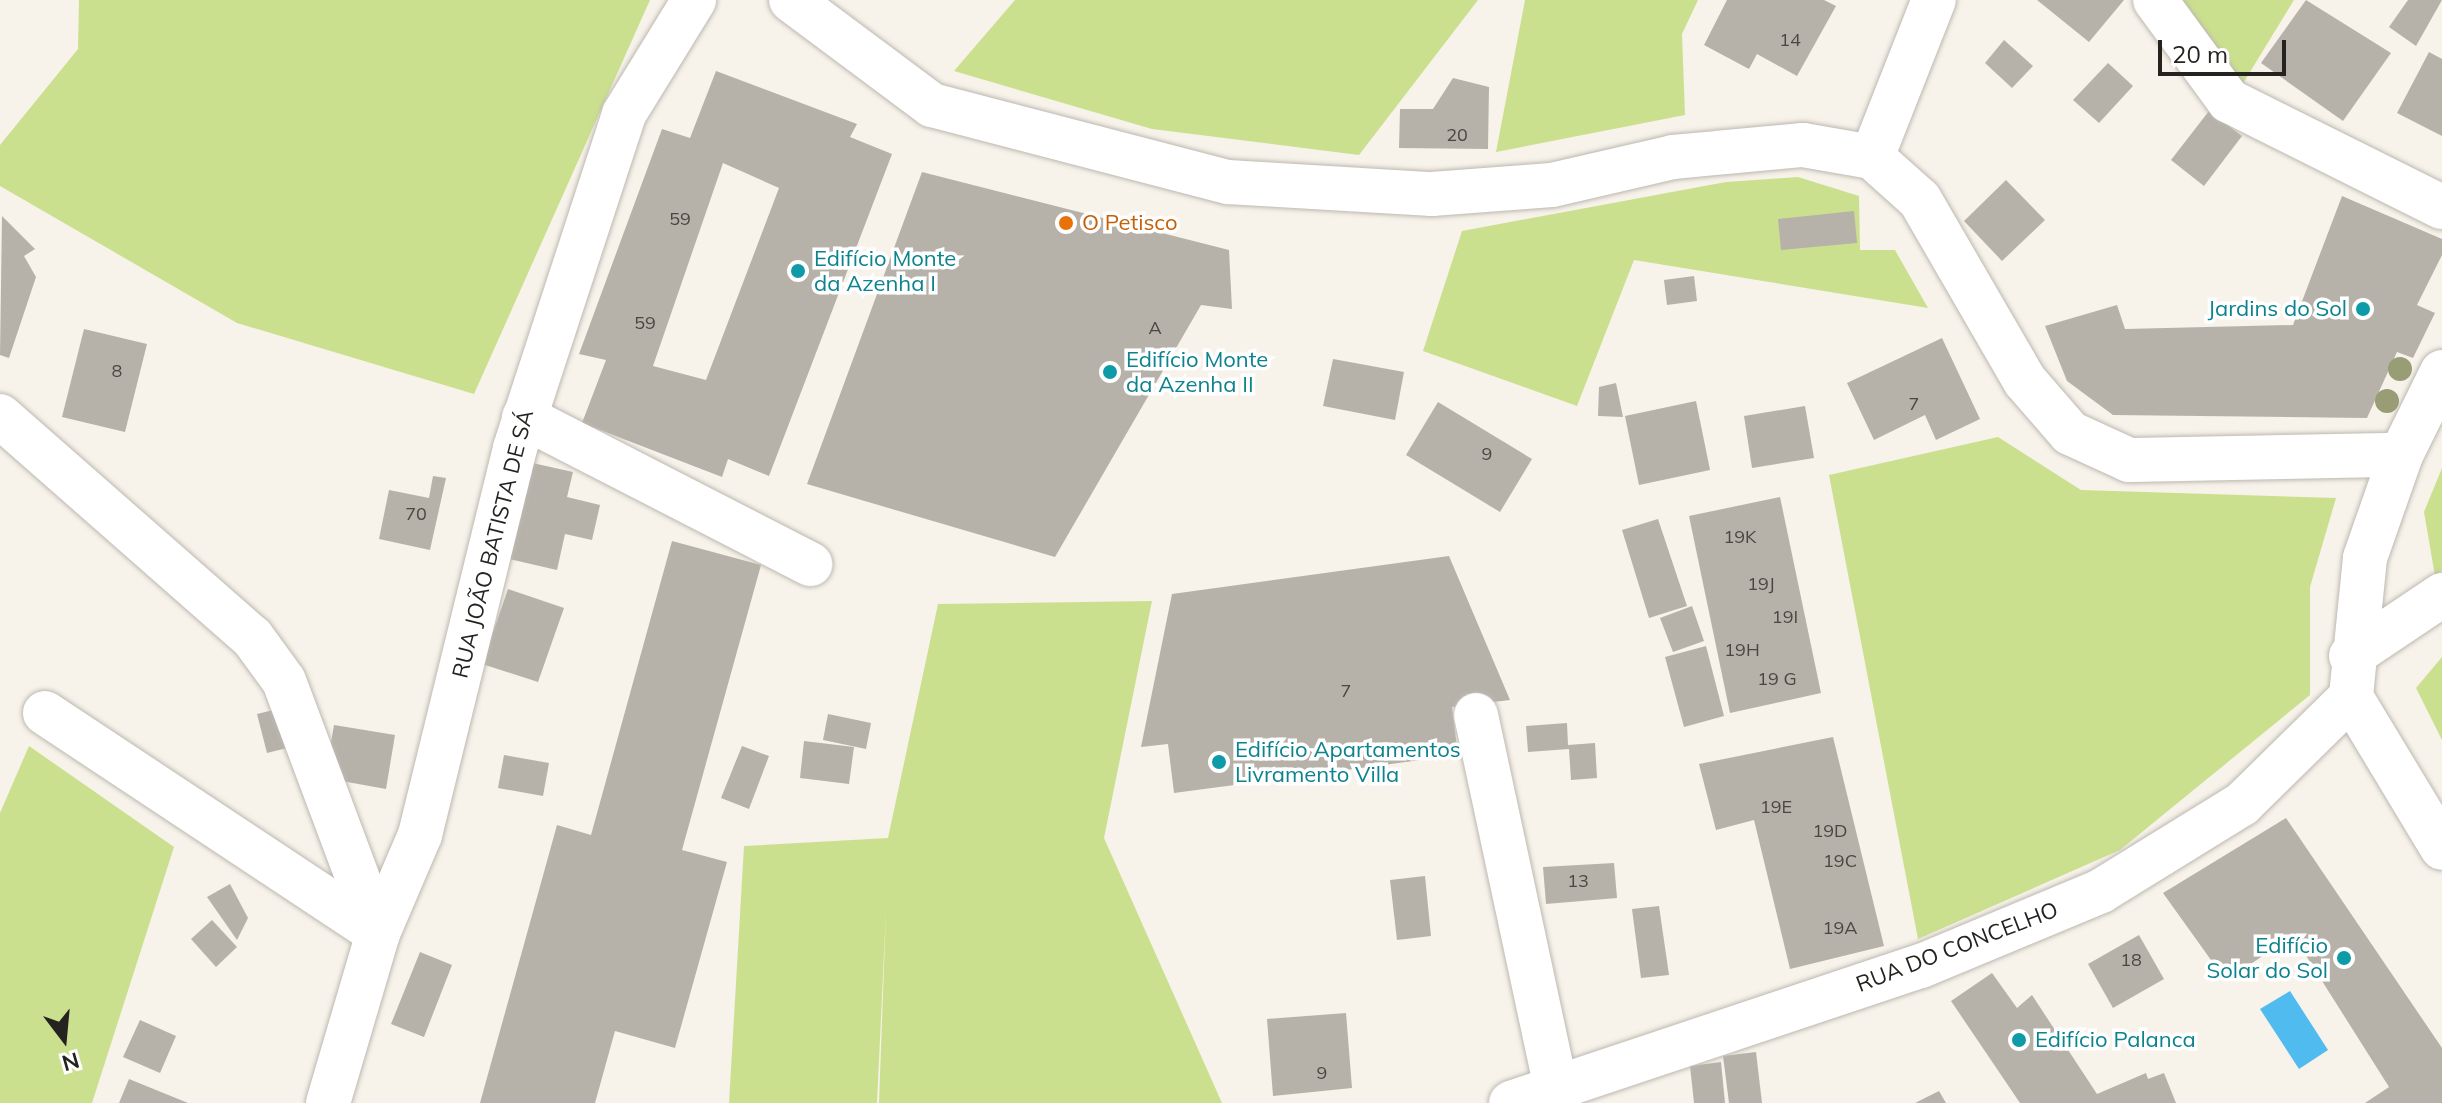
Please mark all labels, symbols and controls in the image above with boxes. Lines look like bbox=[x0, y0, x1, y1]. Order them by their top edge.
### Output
scale bar bbox=[2162, 24, 2290, 74]
house number: 14 bbox=[1779, 29, 1801, 51]
text: 20 m bbox=[2172, 39, 2228, 69]
house number: 20 bbox=[1446, 124, 1468, 146]
house number: 59 bbox=[669, 208, 691, 230]
place label: O Petisco bbox=[1082, 210, 1178, 236]
marker: O Petisco bbox=[1057, 214, 1075, 232]
place label: Edifício Monte da Azenha I bbox=[814, 245, 956, 296]
marker: Edifício Monte da Azenha I bbox=[789, 262, 807, 280]
place label: Jardins do Sol bbox=[2208, 296, 2347, 322]
marker: Jardins do Sol bbox=[2354, 300, 2372, 318]
house number: 59 bbox=[634, 312, 656, 334]
house number: A bbox=[1148, 317, 1162, 339]
place label: Edifício Monte da Azenha II bbox=[1126, 346, 1268, 398]
house number: 8 bbox=[112, 360, 122, 382]
marker: Edifício Monte da Azenha II bbox=[1101, 363, 1119, 381]
house number: 7 bbox=[1909, 393, 1919, 415]
street label: RUA JOÃO BATISTA DE SÁ bbox=[447, 407, 539, 681]
house number: 9 bbox=[1482, 443, 1492, 465]
house number: 70 bbox=[405, 503, 427, 525]
house number: 19K bbox=[1723, 526, 1757, 548]
house number: 19J bbox=[1747, 573, 1775, 595]
house number: 19I bbox=[1772, 606, 1798, 628]
house number: 19H bbox=[1724, 639, 1760, 661]
house number: 19 G bbox=[1757, 668, 1797, 690]
house number: 7 bbox=[1341, 680, 1351, 702]
place label: Edifício Apartamentos Livramento Villa bbox=[1235, 736, 1461, 788]
marker: Edifício Apartamentos Livramento Villa bbox=[1210, 753, 1228, 771]
house number: 19E bbox=[1760, 796, 1792, 818]
house number: 19D bbox=[1812, 820, 1848, 842]
house number: 19C bbox=[1823, 850, 1857, 872]
house number: 13 bbox=[1567, 870, 1589, 892]
street label: RUA DO CONCELHO bbox=[1852, 896, 2062, 998]
house number: 19A bbox=[1823, 917, 1857, 939]
place label: Edifício Solar do Sol bbox=[2207, 932, 2328, 984]
house number: 18 bbox=[2120, 949, 2142, 971]
marker: Edifício Solar do Sol bbox=[2335, 949, 2353, 967]
north arrow bbox=[24, 999, 104, 1079]
place label: Edifício Palanca bbox=[2035, 1027, 2196, 1053]
marker: Edifício Palanca bbox=[2010, 1031, 2028, 1049]
text: N bbox=[59, 1046, 82, 1078]
house number: 9 bbox=[1317, 1062, 1327, 1084]

